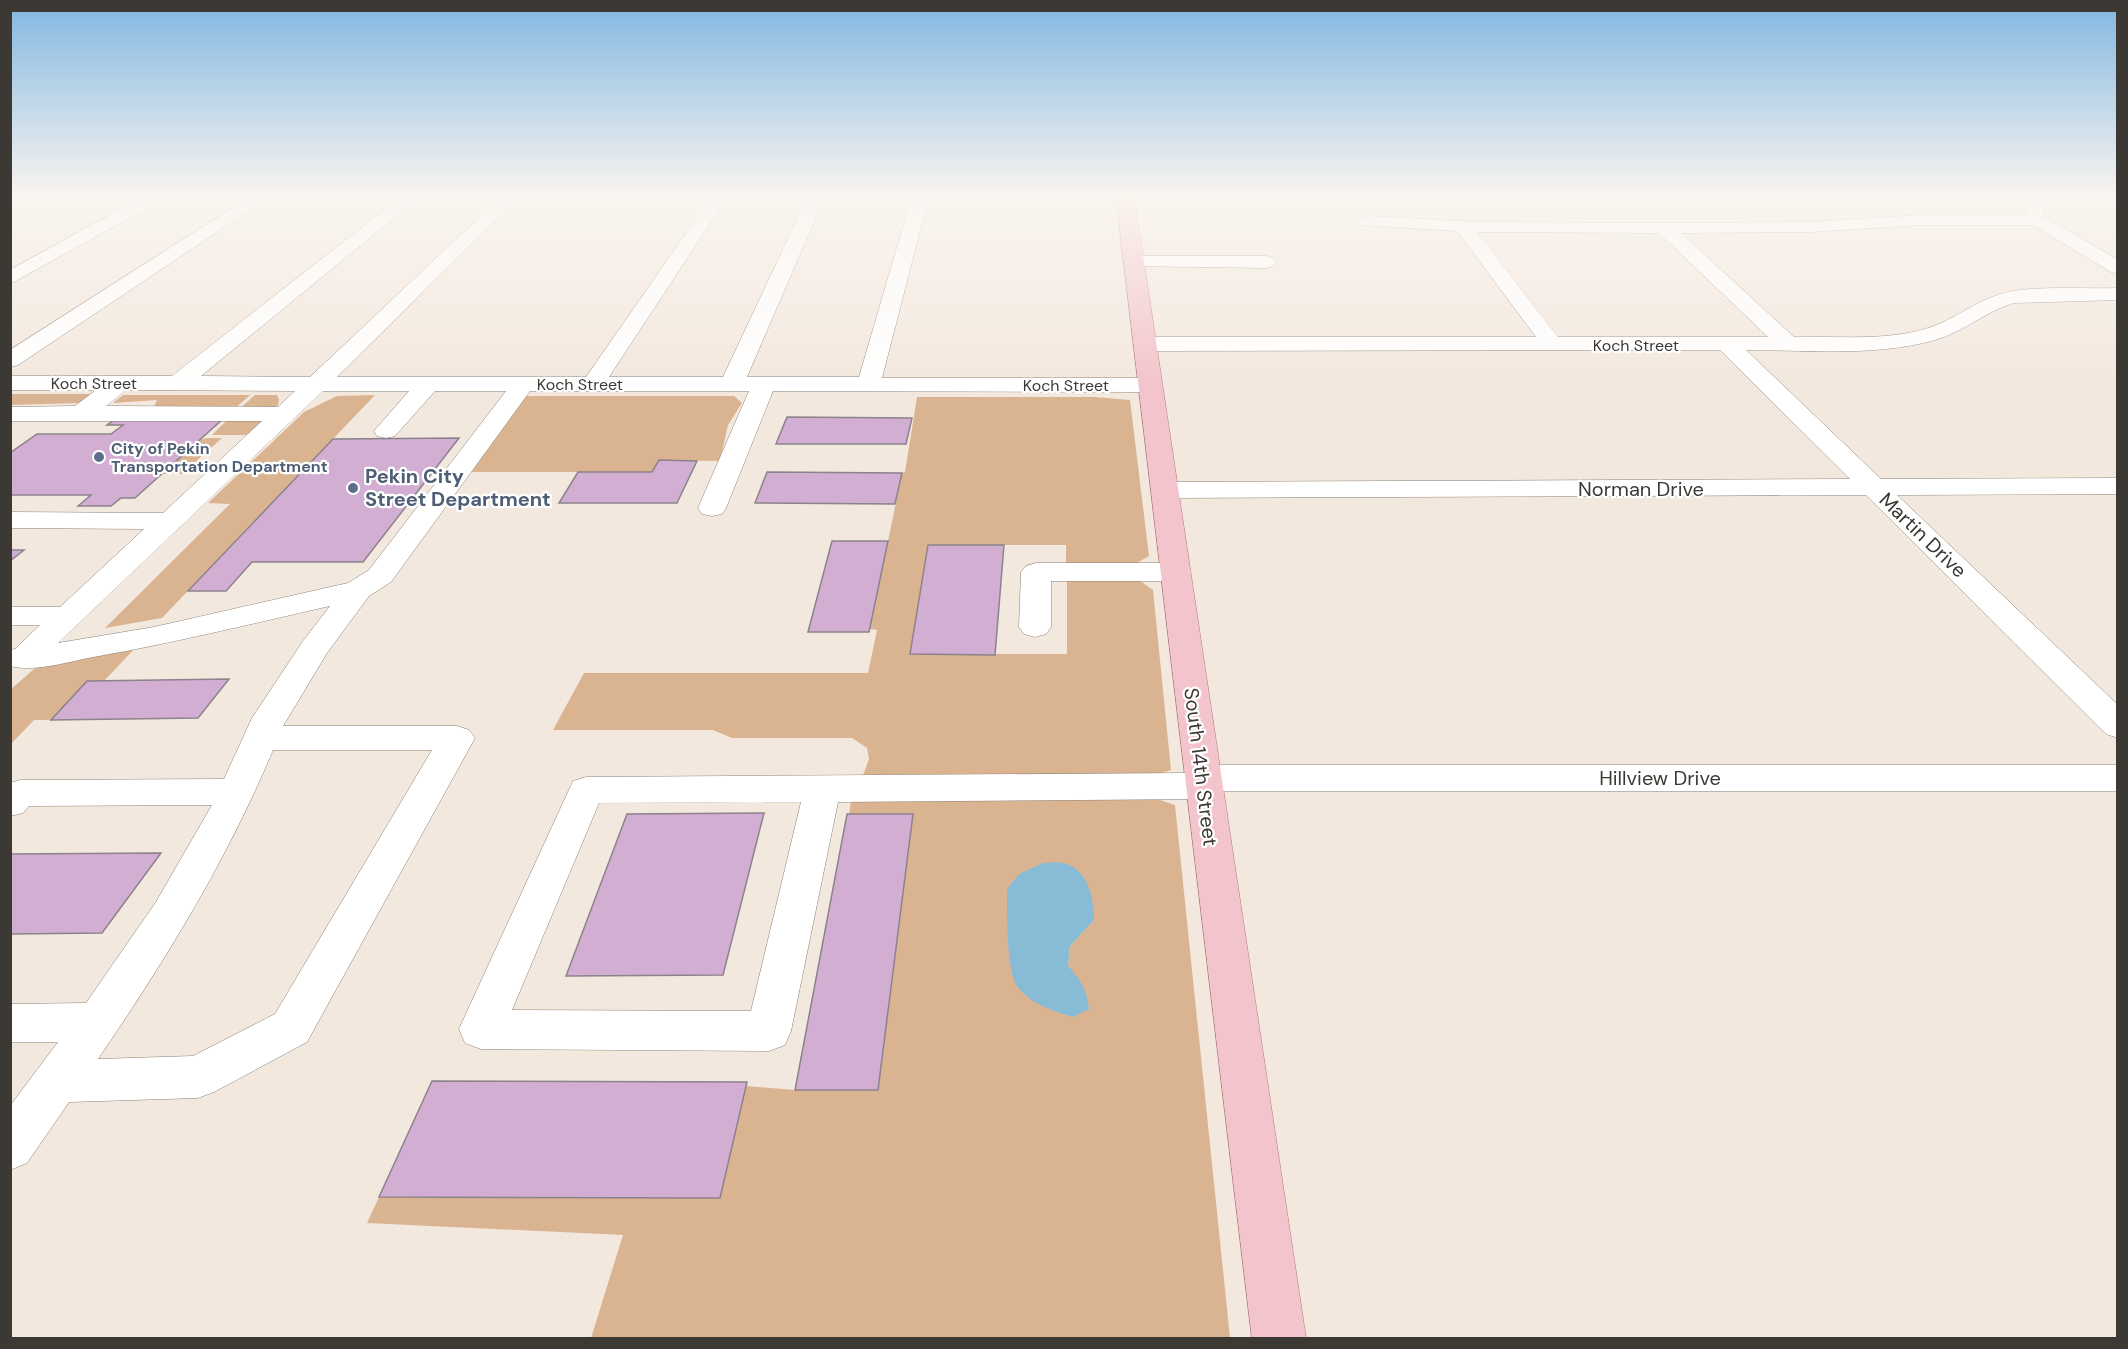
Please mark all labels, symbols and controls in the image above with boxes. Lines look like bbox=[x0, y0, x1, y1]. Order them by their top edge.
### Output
street label: Koch Street bbox=[1593, 335, 1679, 356]
street label: Koch Street bbox=[51, 373, 137, 394]
street label: Koch Street bbox=[537, 374, 623, 395]
street label: Koch Street bbox=[1023, 375, 1109, 396]
place label: City of Pekin Transportation Department bbox=[111, 438, 328, 477]
marker: City of Pekin Transportation Department bbox=[92, 450, 106, 464]
place label: Pekin City Street Department bbox=[365, 463, 551, 512]
street label: Norman Drive bbox=[1578, 476, 1704, 502]
marker: Pekin City Street Department bbox=[346, 481, 360, 495]
street label: Martin Drive bbox=[1874, 487, 1972, 583]
street label: South 14th Street bbox=[1178, 686, 1224, 848]
street label: Hillview Drive bbox=[1599, 765, 1721, 791]

